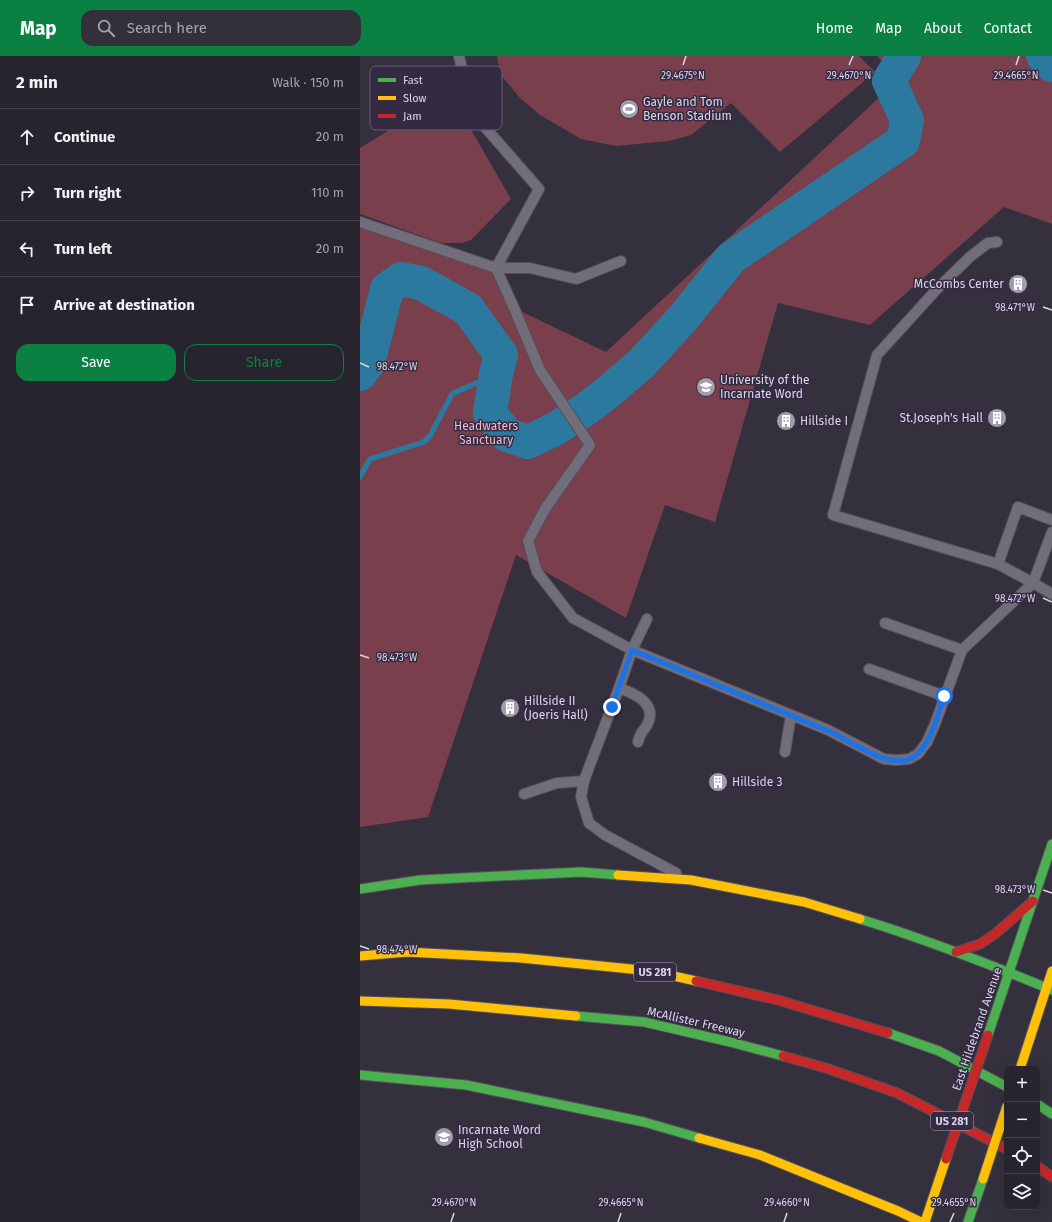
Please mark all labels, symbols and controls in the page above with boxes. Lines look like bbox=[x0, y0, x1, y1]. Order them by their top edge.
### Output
search box bbox=[81, 10, 361, 46]
text: Map bbox=[20, 17, 57, 40]
icon: search bbox=[95, 17, 117, 39]
text: Search here bbox=[127, 19, 207, 37]
text: Home bbox=[816, 20, 853, 37]
text: Map bbox=[875, 20, 902, 37]
text: About bbox=[924, 20, 962, 37]
text: Contact bbox=[984, 20, 1032, 37]
legend bbox=[370, 66, 502, 130]
text: 29.4675°N bbox=[661, 70, 705, 82]
text: 29.4670°N bbox=[827, 70, 871, 82]
text: 29.4665°N bbox=[993, 70, 1039, 82]
text: 2 min bbox=[16, 72, 58, 93]
text: Fast bbox=[403, 74, 423, 87]
text: Walk · 150 m bbox=[272, 75, 344, 90]
text: Slow bbox=[403, 92, 427, 105]
place label: Gayle and Tom Benson Stadium bbox=[643, 95, 732, 123]
sports icon: Gayle and Tom Benson Stadium bbox=[618, 98, 640, 120]
text: Jam bbox=[403, 110, 422, 123]
icon: ahead bbox=[16, 126, 38, 148]
text: Continue bbox=[54, 128, 115, 146]
text: 20 m bbox=[316, 129, 344, 144]
icon: right bbox=[16, 182, 38, 204]
text: Turn right bbox=[54, 184, 121, 202]
text: 110 m bbox=[311, 185, 344, 200]
icon: left bbox=[16, 238, 38, 260]
text: Turn left bbox=[54, 240, 112, 258]
text: 20 m bbox=[316, 241, 344, 256]
building icon: McCombs Center bbox=[1007, 273, 1029, 295]
place label: McCombs Center bbox=[914, 277, 1004, 291]
icon: arrive bbox=[16, 294, 38, 316]
text: Arrive at destination bbox=[54, 296, 195, 314]
text: 98.471°W bbox=[995, 302, 1036, 314]
button: Save bbox=[16, 344, 176, 381]
button: Share bbox=[184, 344, 344, 381]
text: 98.472°W bbox=[377, 361, 418, 373]
place label: University of the Incarnate Word bbox=[720, 373, 810, 401]
school or university icon: University of the Incarnate Word bbox=[695, 376, 717, 398]
building icon: St.Joseph's Hall bbox=[986, 407, 1008, 429]
building icon: Hillside I bbox=[775, 410, 797, 432]
place label: St.Joseph's Hall bbox=[899, 411, 983, 425]
place label: Hillside I bbox=[800, 414, 848, 428]
park label: Headwaters Sanctuary bbox=[454, 419, 518, 447]
text: 98.472°W bbox=[995, 593, 1036, 605]
text: 98.473°W bbox=[377, 652, 418, 664]
route start bbox=[935, 687, 953, 705]
place label: Hillside II (Joeris Hall) bbox=[524, 694, 588, 722]
building icon: Hillside II (Joeris Hall) bbox=[499, 697, 521, 719]
route end bbox=[603, 698, 621, 716]
building icon: Hillside 3 bbox=[707, 771, 729, 793]
place label: Hillside 3 bbox=[732, 775, 782, 789]
text: 98.473°W bbox=[995, 884, 1036, 896]
text: 98.474°W bbox=[377, 944, 418, 956]
road number: US 281 bbox=[634, 963, 676, 981]
street label: East Hildebrand Avenue bbox=[949, 965, 1005, 1093]
street label: McAllister Freeway bbox=[646, 1004, 746, 1040]
map controls bbox=[1004, 1066, 1040, 1210]
button: + bbox=[1004, 1066, 1040, 1102]
button: − bbox=[1004, 1102, 1040, 1138]
road number: US 281 bbox=[931, 1112, 973, 1130]
place label: Incarnate Word High School bbox=[458, 1123, 541, 1151]
school or university icon: Incarnate Word High School bbox=[433, 1126, 455, 1148]
button: locate bbox=[1004, 1138, 1040, 1174]
button: layers bbox=[1004, 1174, 1040, 1210]
text: 29.4670°N bbox=[432, 1197, 476, 1209]
text: 29.4665°N bbox=[598, 1197, 644, 1209]
text: 29.4660°N bbox=[764, 1197, 810, 1209]
text: 29.4655°N bbox=[932, 1197, 976, 1209]

